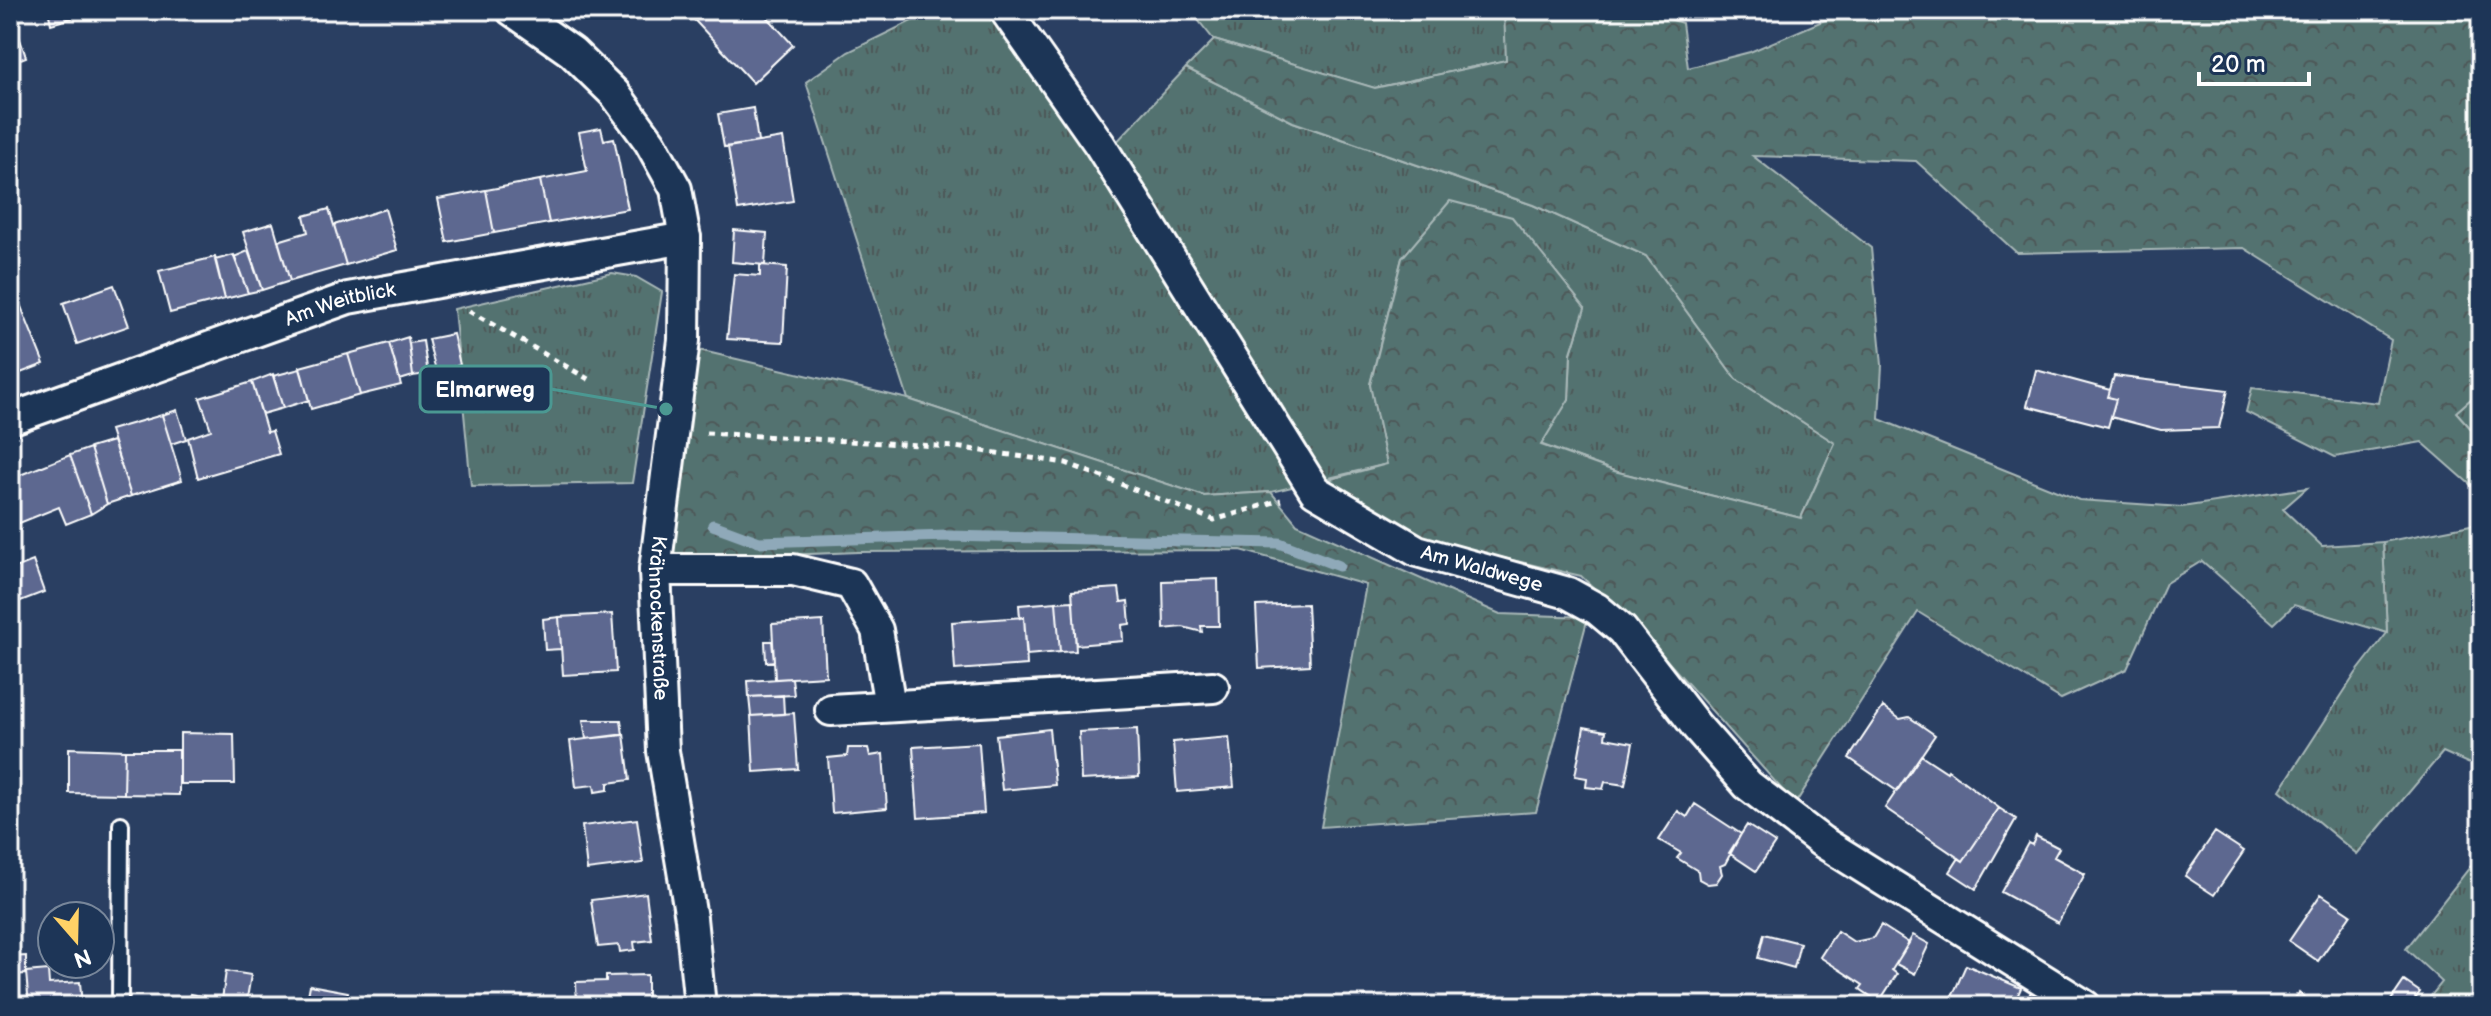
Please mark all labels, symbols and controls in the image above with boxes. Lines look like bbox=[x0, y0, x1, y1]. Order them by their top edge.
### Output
scale bar bbox=[2199, 36, 2309, 86]
text: 20 m bbox=[2211, 50, 2266, 79]
street label: Am Weitblick bbox=[282, 278, 398, 332]
callout: Elmarweg bbox=[420, 366, 551, 412]
text: Elmarweg bbox=[435, 377, 535, 404]
street label: Krähnockenstraße bbox=[643, 534, 673, 701]
street label: Am Waldwege bbox=[1418, 541, 1546, 597]
north arrow bbox=[36, 900, 116, 980]
text: N bbox=[70, 942, 95, 973]

